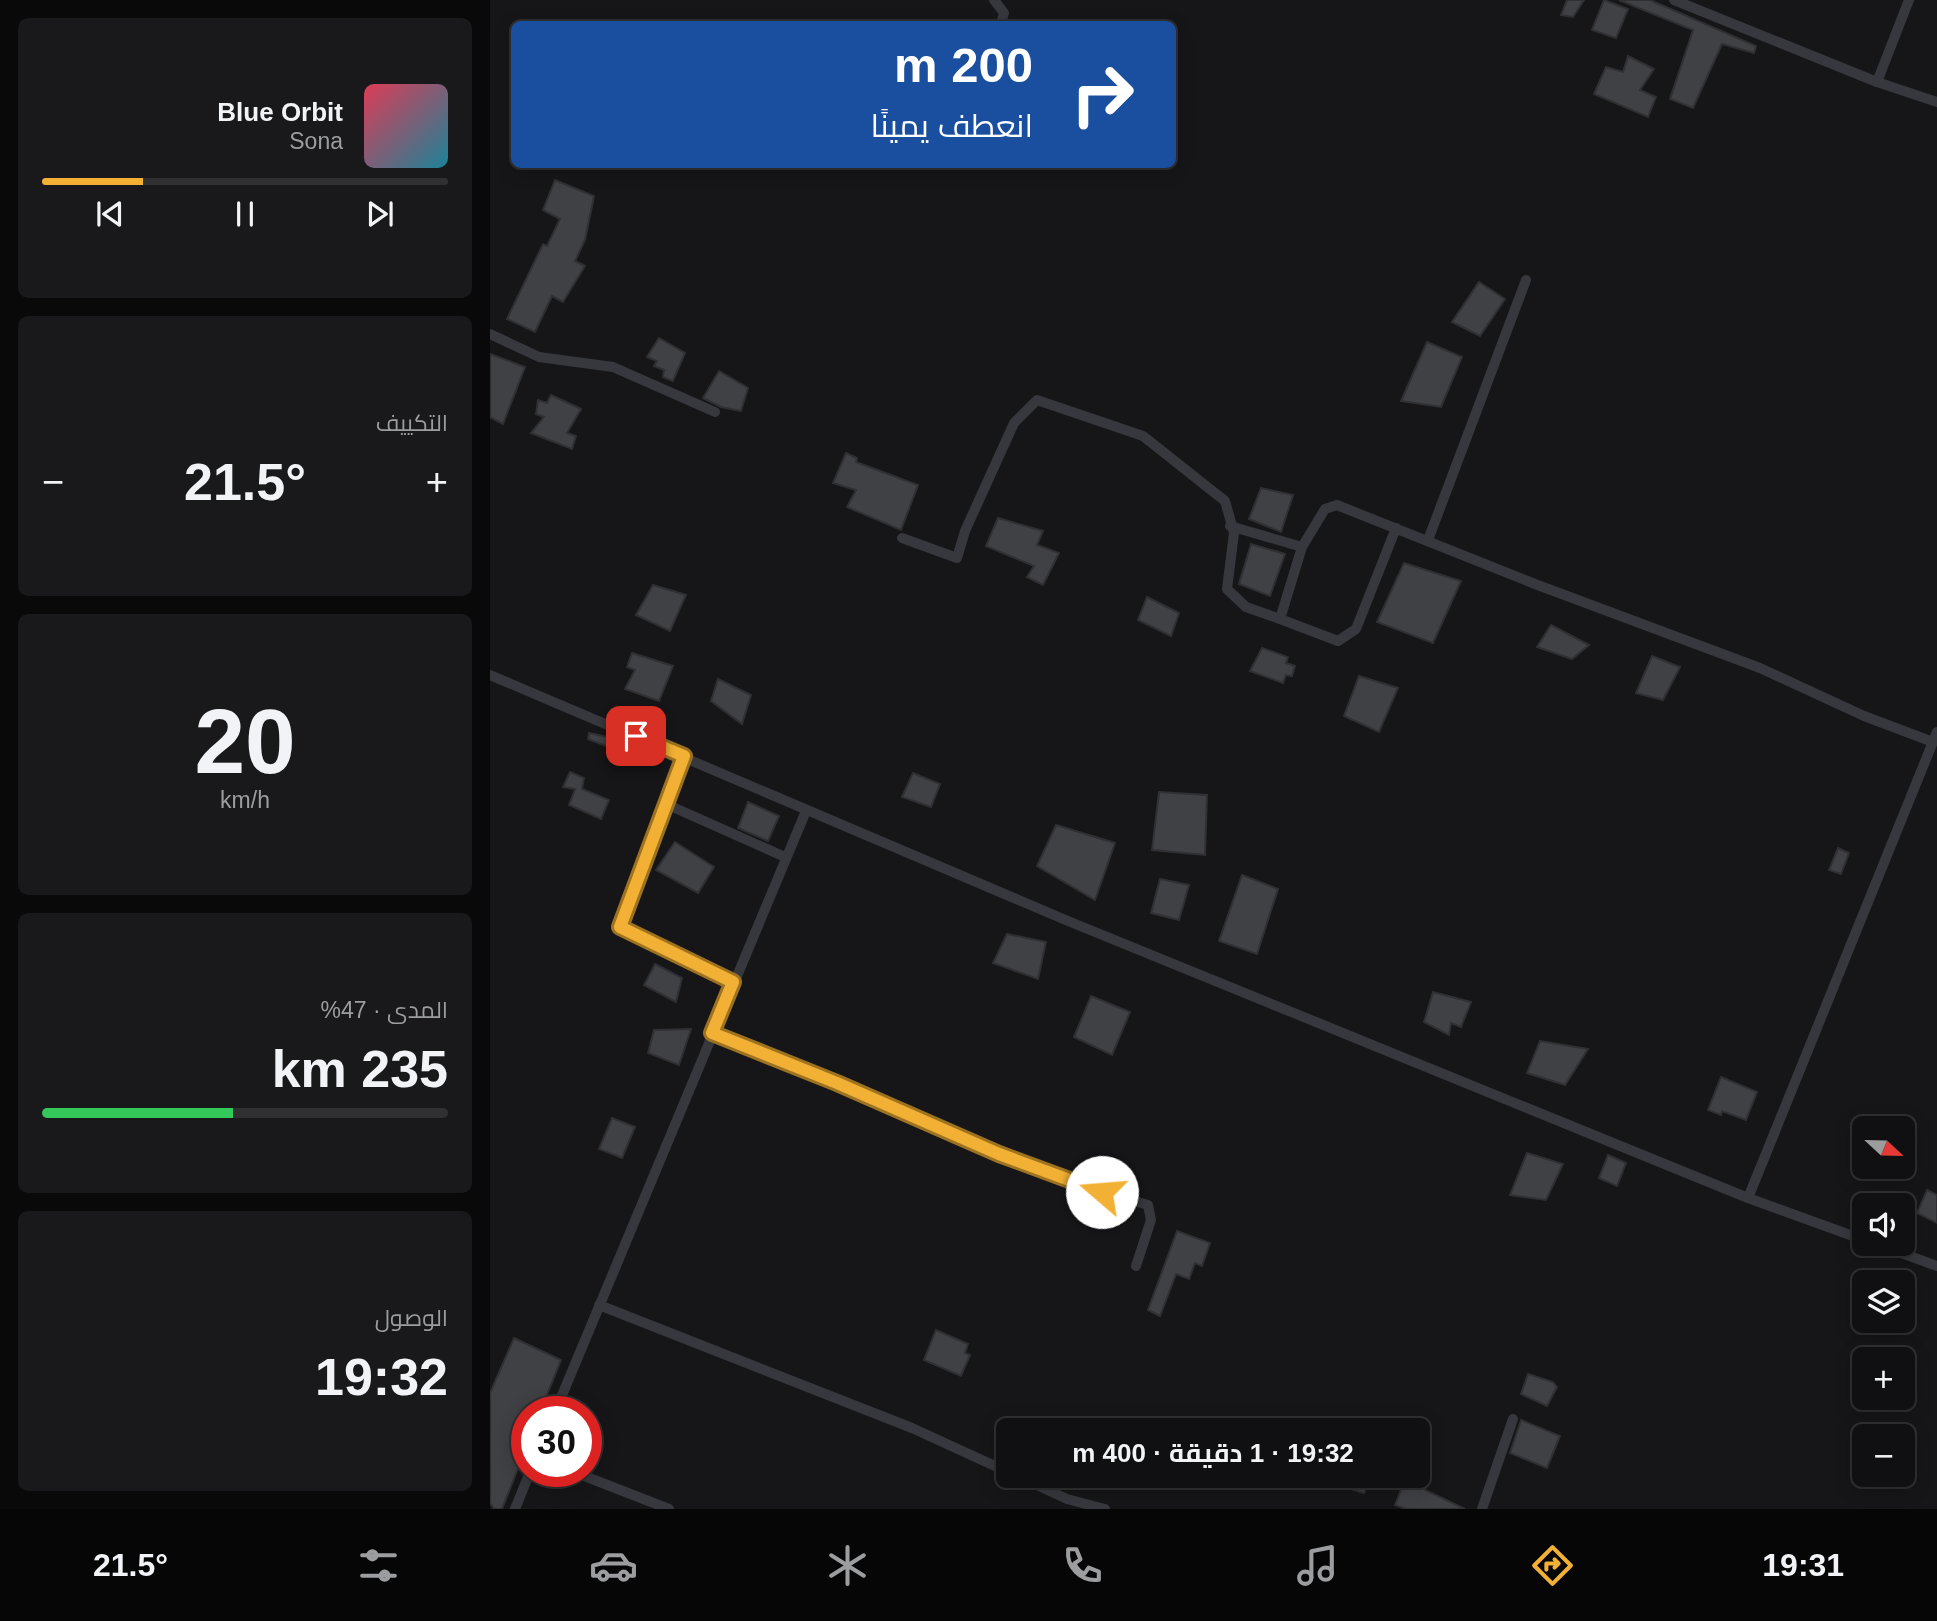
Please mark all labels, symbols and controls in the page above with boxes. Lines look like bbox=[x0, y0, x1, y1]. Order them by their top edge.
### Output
text: 200 m bbox=[894, 38, 1033, 92]
icon: right bbox=[1057, 49, 1148, 140]
text: Blue Orbit bbox=[217, 97, 343, 127]
text: انعطف يمينًا bbox=[870, 108, 1033, 144]
text: Sona bbox=[289, 128, 343, 154]
icon: previous bbox=[91, 195, 129, 233]
icon: pause bbox=[226, 195, 264, 233]
icon: next bbox=[361, 195, 399, 233]
text: التكييف bbox=[376, 410, 448, 436]
text: 21.5° bbox=[184, 453, 306, 511]
text: − bbox=[42, 461, 64, 503]
text: + bbox=[426, 461, 448, 503]
text: 20 bbox=[194, 691, 296, 792]
pin bbox=[606, 706, 666, 766]
icon: arrive bbox=[617, 717, 655, 755]
text: km/h bbox=[220, 787, 270, 813]
text: المدى · 47% bbox=[321, 997, 448, 1023]
text: 235 km bbox=[272, 1040, 448, 1098]
north arrow bbox=[1852, 1116, 1914, 1180]
map controls bbox=[1852, 1116, 1915, 1487]
position arrow bbox=[1065, 1155, 1139, 1229]
button: sound bbox=[1852, 1193, 1915, 1256]
button: layers bbox=[1852, 1270, 1915, 1333]
text: الوصول bbox=[375, 1305, 448, 1331]
button: + bbox=[1852, 1347, 1915, 1410]
text: 19:32 bbox=[315, 1348, 448, 1406]
speed limit sign: 30 bbox=[511, 1396, 602, 1487]
button: − bbox=[1852, 1424, 1915, 1487]
text: 19:32 · 1 دقيقة · 400 m bbox=[1072, 1438, 1354, 1468]
icon: filters bbox=[354, 1541, 403, 1590]
icon: car bbox=[589, 1541, 638, 1590]
icon: climate bbox=[823, 1541, 872, 1590]
icon: phone bbox=[1058, 1541, 1107, 1590]
icon: music bbox=[1293, 1541, 1342, 1590]
icon: directions bbox=[1528, 1541, 1577, 1590]
text: 21.5° bbox=[93, 1547, 168, 1583]
text: 19:31 bbox=[1762, 1547, 1844, 1583]

